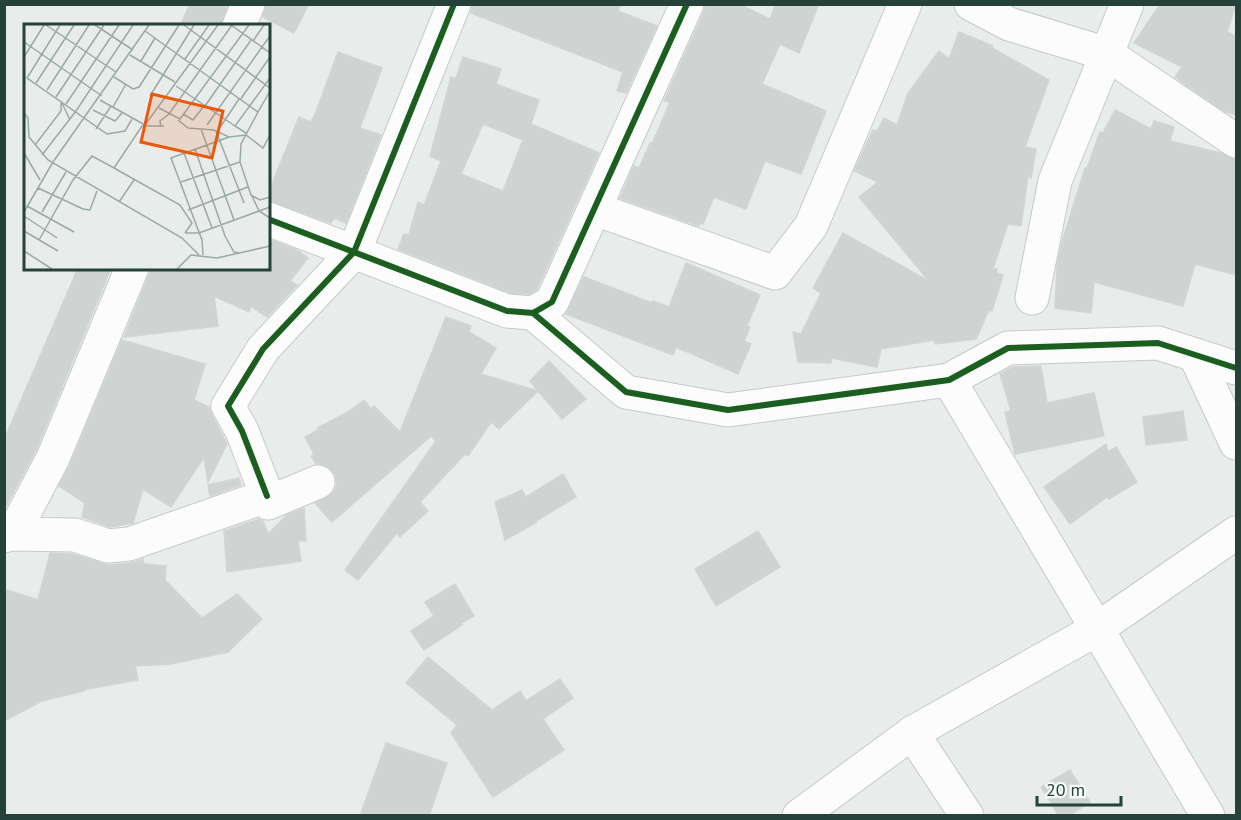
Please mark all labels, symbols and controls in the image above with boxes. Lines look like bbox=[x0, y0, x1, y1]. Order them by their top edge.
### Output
inset map bbox=[24, 24, 270, 270]
scale bar bbox=[1037, 769, 1121, 807]
text: 20 m bbox=[1046, 778, 1085, 801]

